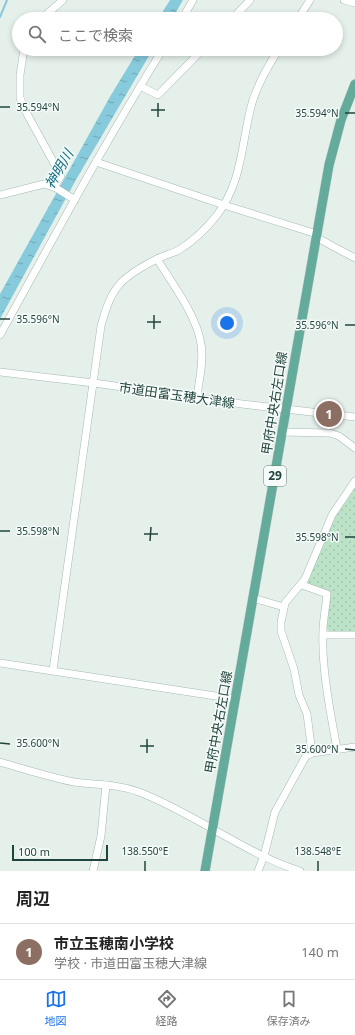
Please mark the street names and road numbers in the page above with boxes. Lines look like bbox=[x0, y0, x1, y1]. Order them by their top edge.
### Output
street label: 甲府中央右左口線 bbox=[257, 350, 291, 456]
street label: 市道田富玉穂大津線 bbox=[118, 378, 236, 412]
road number: 29 bbox=[264, 466, 286, 486]
street label: 甲府中央右左口線 bbox=[200, 669, 236, 775]

